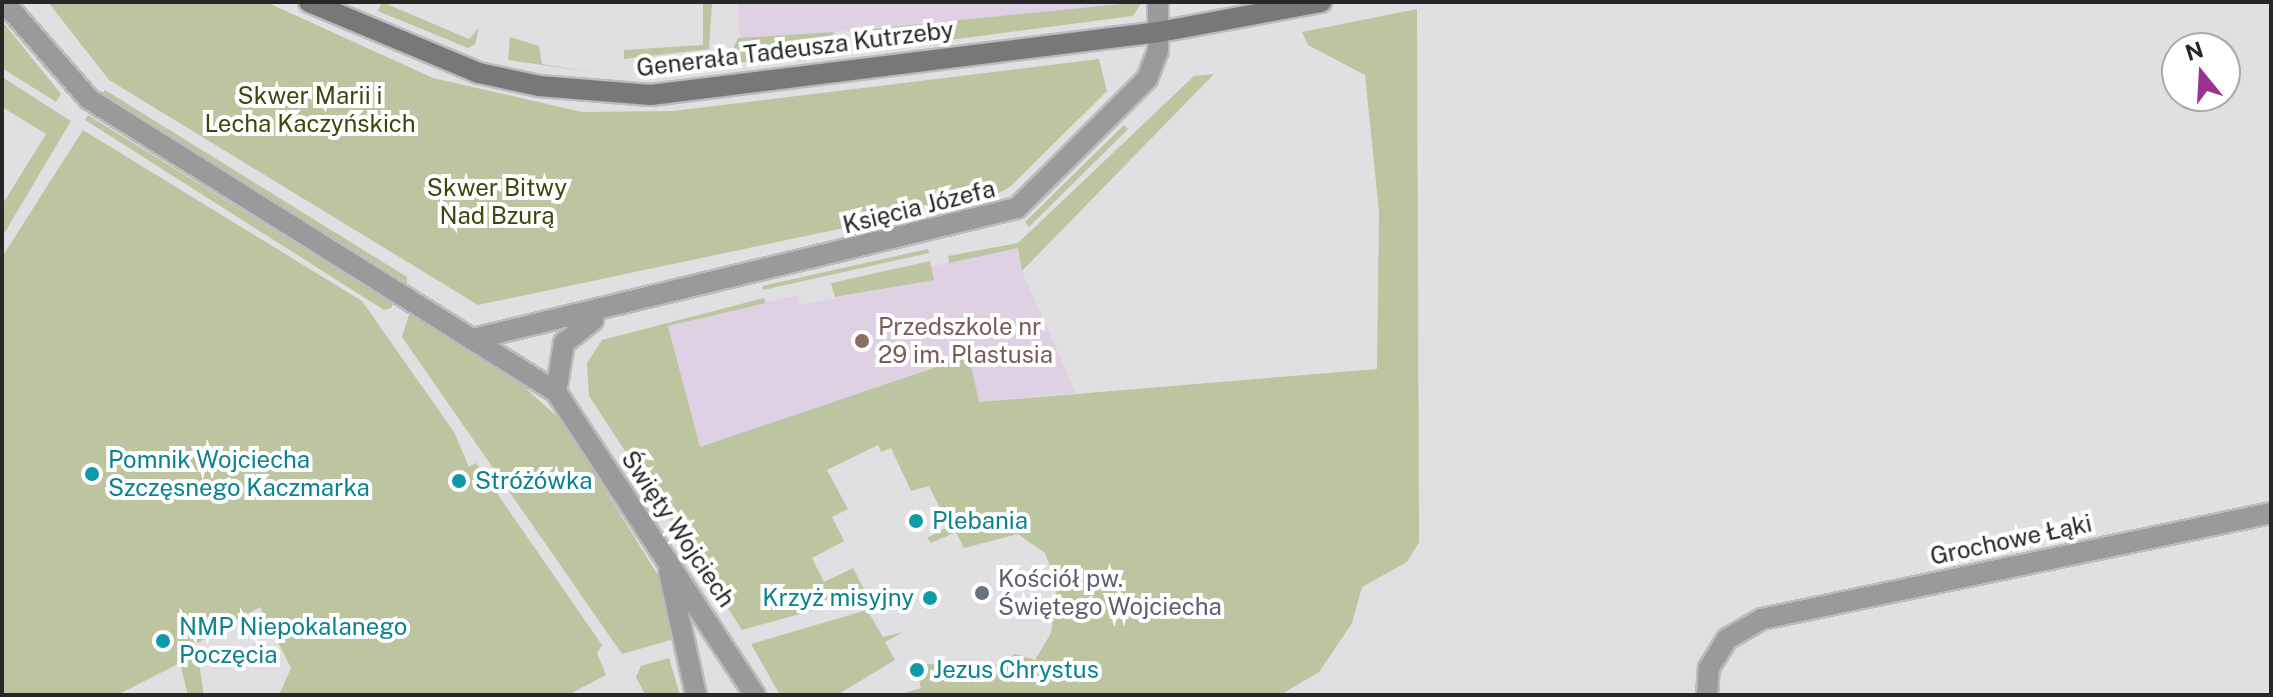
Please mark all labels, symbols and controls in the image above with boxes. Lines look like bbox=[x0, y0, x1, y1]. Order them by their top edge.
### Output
street label: Generała Tadeusza Kutrzeby bbox=[635, 15, 955, 83]
north arrow bbox=[2161, 32, 2241, 112]
text: N bbox=[2182, 36, 2206, 66]
park label: Skwer Marii i Lecha Kaczyńskich bbox=[204, 82, 416, 138]
park label: Skwer Bitwy Nad Bzurą bbox=[427, 174, 567, 230]
street label: Księcia Józefa bbox=[840, 174, 998, 240]
place label: Przedszkole nr 29 im. Plastusia bbox=[878, 313, 1053, 369]
marker: Przedszkole nr 29 im. Plastusia bbox=[853, 332, 871, 350]
street label: Święty Wojciech bbox=[615, 445, 741, 613]
place label: Pomnik Wojciecha Szczęsnego Kaczmarka bbox=[108, 446, 370, 502]
marker: Pomnik Wojciecha Szczęsnego Kaczmarka bbox=[83, 465, 101, 483]
place label: Stróżówka bbox=[475, 467, 592, 495]
marker: Stróżówka bbox=[450, 472, 468, 490]
place label: Plebania bbox=[932, 507, 1028, 535]
street label: Grochowe Łąki bbox=[1927, 509, 2095, 571]
marker: Plebania bbox=[907, 512, 925, 530]
place label: Kościół pw. Świętego Wojciecha bbox=[998, 565, 1222, 621]
place label: Krzyż misyjny bbox=[762, 584, 914, 612]
marker: Kościół pw. Świętego Wojciecha bbox=[973, 584, 991, 602]
marker: Krzyż misyjny bbox=[921, 589, 939, 607]
place label: NMP Niepokalanego Poczęcia bbox=[179, 613, 407, 669]
marker: NMP Niepokalanego Poczęcia bbox=[154, 632, 172, 650]
place label: Jezus Chrystus bbox=[933, 656, 1099, 684]
marker: Jezus Chrystus bbox=[908, 661, 926, 679]

